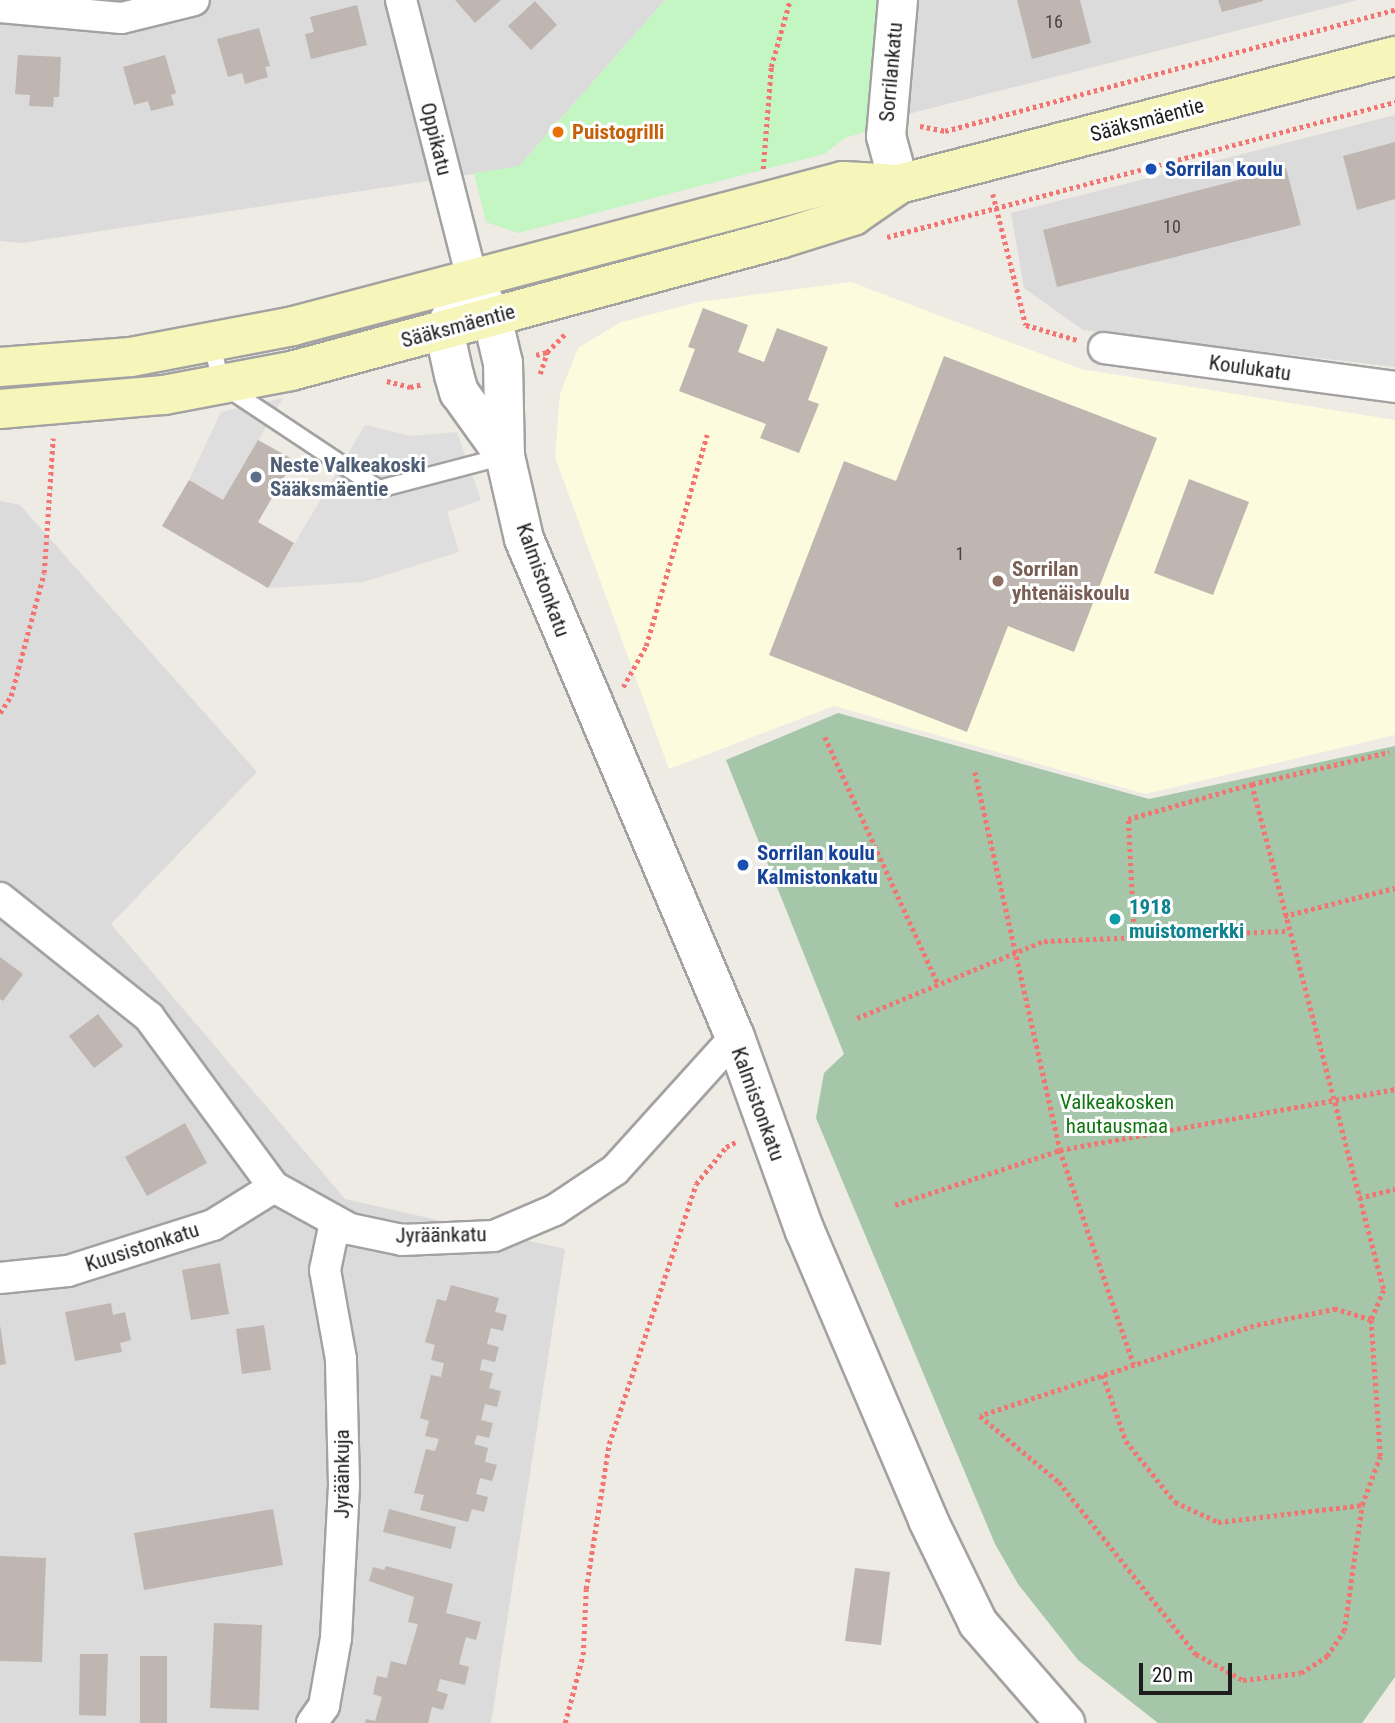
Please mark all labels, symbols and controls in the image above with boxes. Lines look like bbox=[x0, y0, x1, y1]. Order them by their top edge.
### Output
house number: 16 bbox=[1045, 11, 1063, 33]
street label: Sorrilankatu bbox=[874, 21, 908, 123]
street label: Sääksmäentie bbox=[1087, 93, 1207, 147]
street label: Oppikatu bbox=[415, 100, 457, 178]
place label: Puistogrilli bbox=[572, 119, 664, 145]
marker: Puistogrilli bbox=[550, 124, 566, 140]
place label: Sorrilan koulu bbox=[1165, 156, 1283, 182]
marker: Sorrilan koulu bbox=[1143, 161, 1159, 177]
house number: 10 bbox=[1163, 216, 1181, 238]
street label: Sääksmäentie bbox=[398, 299, 518, 353]
street label: Koulukatu bbox=[1207, 350, 1293, 386]
place label: Neste Valkeakoski Sääksmäentie bbox=[270, 452, 426, 502]
marker: Neste Valkeakoski Sääksmäentie bbox=[248, 469, 264, 485]
street label: Kalmistonkatu bbox=[511, 520, 575, 640]
house number: 1 bbox=[956, 543, 964, 565]
place label: Sorrilan yhtenäiskoulu bbox=[1012, 556, 1130, 606]
marker: Sorrilan yhtenäiskoulu bbox=[990, 573, 1006, 589]
place label: Sorrilan koulu Kalmistonkatu bbox=[757, 840, 878, 890]
marker: Sorrilan koulu Kalmistonkatu bbox=[735, 857, 751, 873]
place label: 1918 muistomerkki bbox=[1129, 894, 1244, 944]
marker: 1918 muistomerkki bbox=[1107, 911, 1123, 927]
street label: Kalmistonkatu bbox=[726, 1044, 790, 1164]
park label: Valkeakosken hautausmaa bbox=[1060, 1089, 1174, 1139]
street label: Kuusistonkatu bbox=[82, 1217, 202, 1277]
street label: Jyräänkatu bbox=[395, 1222, 487, 1248]
street label: Jyräänkuja bbox=[329, 1429, 355, 1519]
scale bar bbox=[1143, 1650, 1236, 1694]
text: 20 m bbox=[1152, 1663, 1193, 1687]

